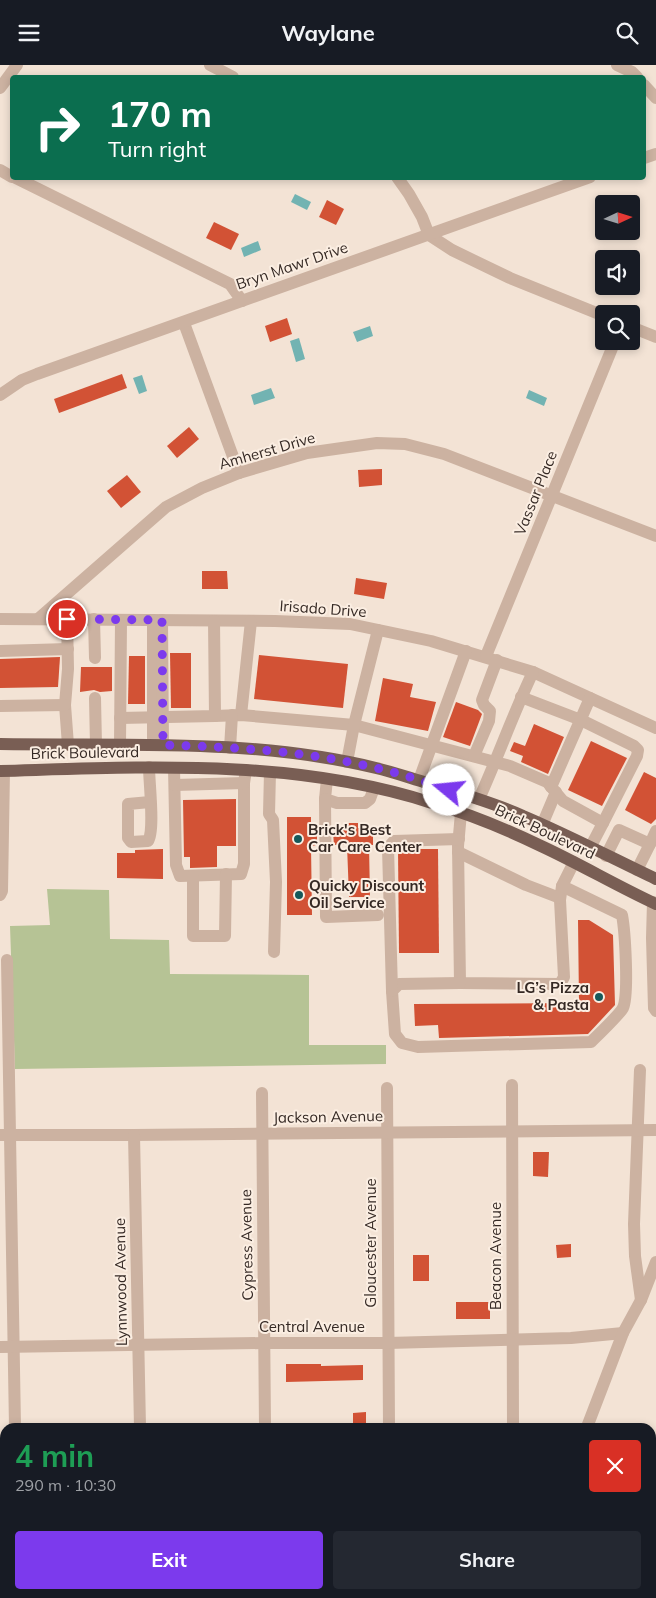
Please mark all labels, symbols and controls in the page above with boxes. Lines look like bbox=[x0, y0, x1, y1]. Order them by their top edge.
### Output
icon: menu bbox=[15, 19, 43, 47]
text: Waylane bbox=[281, 19, 375, 47]
icon: search bbox=[613, 19, 641, 47]
text: 170 m bbox=[108, 92, 212, 136]
icon: right bbox=[25, 95, 90, 160]
text: Turn right bbox=[108, 135, 206, 163]
north arrow bbox=[595, 195, 640, 240]
map controls bbox=[595, 195, 640, 350]
street label: Bryn Mawr Drive bbox=[233, 237, 350, 294]
button: sound bbox=[595, 250, 640, 295]
button: search bbox=[595, 305, 640, 350]
street label: Amherst Drive bbox=[217, 428, 317, 473]
street label: Vassar Place bbox=[510, 448, 561, 538]
street label: Irisado Drive bbox=[279, 596, 367, 621]
pin bbox=[46, 598, 88, 640]
icon: arrive bbox=[53, 605, 81, 633]
street label: Brick Boulevard bbox=[31, 742, 139, 763]
position arrow bbox=[422, 763, 474, 815]
street label: Brick Boulevard bbox=[492, 800, 598, 863]
place label: Brick's Best Car Care Center bbox=[308, 820, 422, 856]
marker: Brick's Best Car Care Center bbox=[292, 833, 304, 845]
place label: Quicky Discount Oil Service bbox=[309, 876, 425, 912]
marker: Quicky Discount Oil Service bbox=[293, 889, 305, 901]
place label: LG’s Pizza & Pasta bbox=[516, 978, 589, 1014]
marker: LG’s Pizza & Pasta bbox=[593, 991, 605, 1003]
street label: Jackson Avenue bbox=[273, 1106, 383, 1127]
street label: Gloucester Avenue bbox=[361, 1178, 380, 1308]
street label: Cypress Avenue bbox=[236, 1189, 257, 1301]
street label: Beacon Avenue bbox=[486, 1202, 505, 1310]
street label: Lynnwood Avenue bbox=[110, 1218, 131, 1346]
street label: Central Avenue bbox=[259, 1317, 365, 1336]
text: 4 min bbox=[15, 1437, 94, 1475]
button: close bbox=[589, 1440, 641, 1492]
text: 290 m · 10:30 bbox=[15, 1475, 116, 1495]
button: Exit bbox=[15, 1531, 323, 1589]
button: Share bbox=[333, 1531, 641, 1589]

